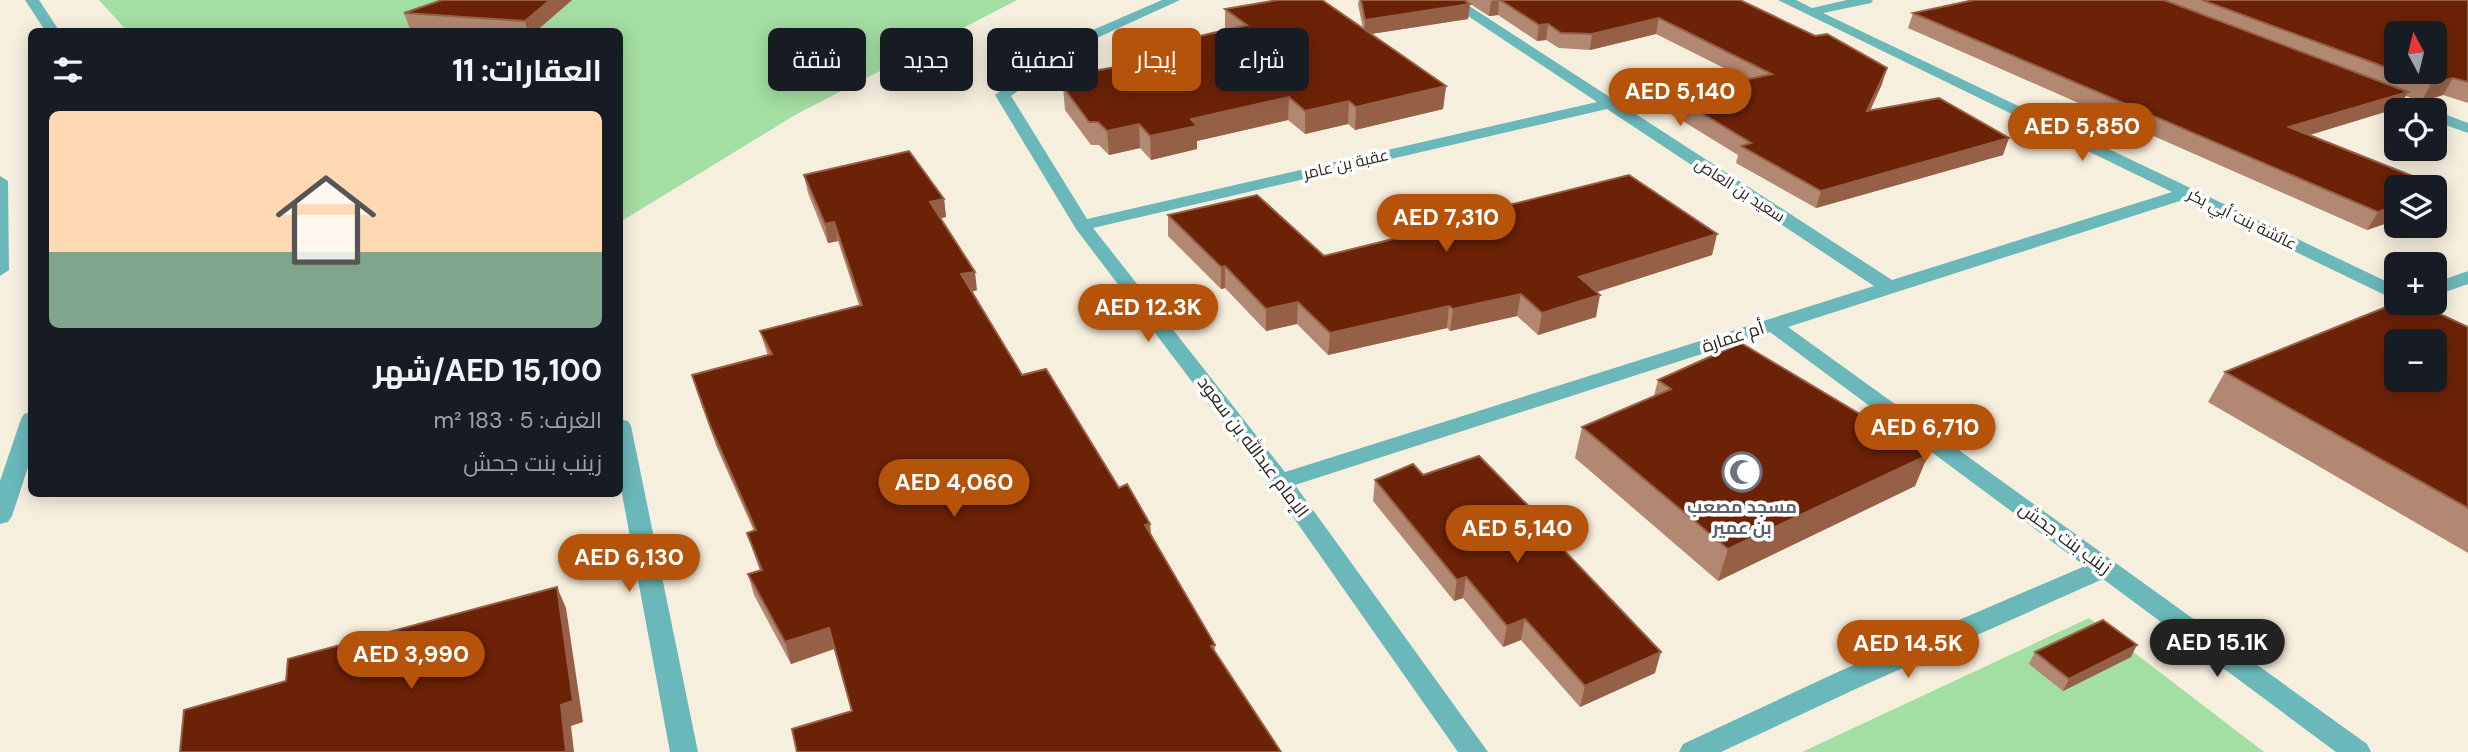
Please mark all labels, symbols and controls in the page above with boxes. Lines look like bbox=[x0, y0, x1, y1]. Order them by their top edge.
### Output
north arrow bbox=[2384, 21, 2446, 84]
map controls bbox=[2384, 21, 2447, 392]
chip: شقة bbox=[768, 28, 866, 91]
chip: جديد bbox=[880, 28, 973, 91]
chip: تصفية bbox=[987, 28, 1098, 91]
chip: إيجار bbox=[1112, 28, 1201, 91]
chip: شراء bbox=[1215, 28, 1309, 91]
icon: filters bbox=[49, 51, 87, 89]
text: العقارات: 11 bbox=[452, 51, 602, 90]
pin: AED 5,140 bbox=[1600, 68, 1760, 128]
text: AED 5,140 bbox=[1625, 76, 1735, 106]
button: locate bbox=[2384, 98, 2447, 161]
pin: AED 5,850 bbox=[2002, 104, 2162, 163]
text: AED 5,850 bbox=[2024, 111, 2140, 141]
street label: عقبة بن عامر bbox=[1300, 144, 1391, 184]
street label: سعيد بن العاص bbox=[1691, 153, 1789, 227]
icon: home bbox=[263, 157, 389, 283]
button: layers bbox=[2384, 175, 2447, 238]
street label: عائشة بنت أبي بكر bbox=[2182, 183, 2300, 257]
pin: AED 7,310 bbox=[1366, 194, 1526, 254]
text: AED 7,310 bbox=[1393, 202, 1499, 232]
button: + bbox=[2384, 252, 2447, 315]
pin: AED 12.3K bbox=[1068, 284, 1228, 344]
text: AED 12.3K bbox=[1094, 292, 1202, 322]
street label: أم عمارة bbox=[1699, 316, 1767, 358]
button: − bbox=[2384, 329, 2447, 392]
text: AED 15,100/شهر bbox=[373, 351, 602, 390]
street label: الإمام عبدالله بن سعود bbox=[1192, 371, 1314, 523]
text: الغرف: 5 · 183 m² bbox=[434, 405, 602, 435]
pin: AED 6,710 bbox=[1845, 405, 2005, 464]
text: AED 6,710 bbox=[1871, 412, 1979, 442]
text: زينب بنت جحش bbox=[463, 448, 602, 478]
mosque icon: مسجد مصعب بن عمير bbox=[1721, 451, 1763, 493]
pin: AED 4,060 bbox=[874, 460, 1034, 519]
text: AED 4,060 bbox=[895, 467, 1013, 497]
place label: مسجد مصعب بن عمير bbox=[1687, 495, 1797, 540]
street label: زينب بنت جحش bbox=[2014, 496, 2116, 580]
pin: AED 5,140 bbox=[1437, 505, 1597, 565]
text: AED 5,140 bbox=[1462, 513, 1572, 543]
pin: AED 6,130 bbox=[549, 534, 709, 594]
text: AED 6,130 bbox=[574, 542, 684, 572]
pin: AED 14.5K bbox=[1828, 620, 1988, 680]
pin: AED 15.1K bbox=[2137, 620, 2297, 679]
text: AED 15.1K bbox=[2166, 627, 2268, 657]
text: AED 14.5K bbox=[1853, 628, 1963, 658]
pin: AED 3,990 bbox=[331, 632, 491, 691]
text: AED 3,990 bbox=[353, 639, 469, 669]

